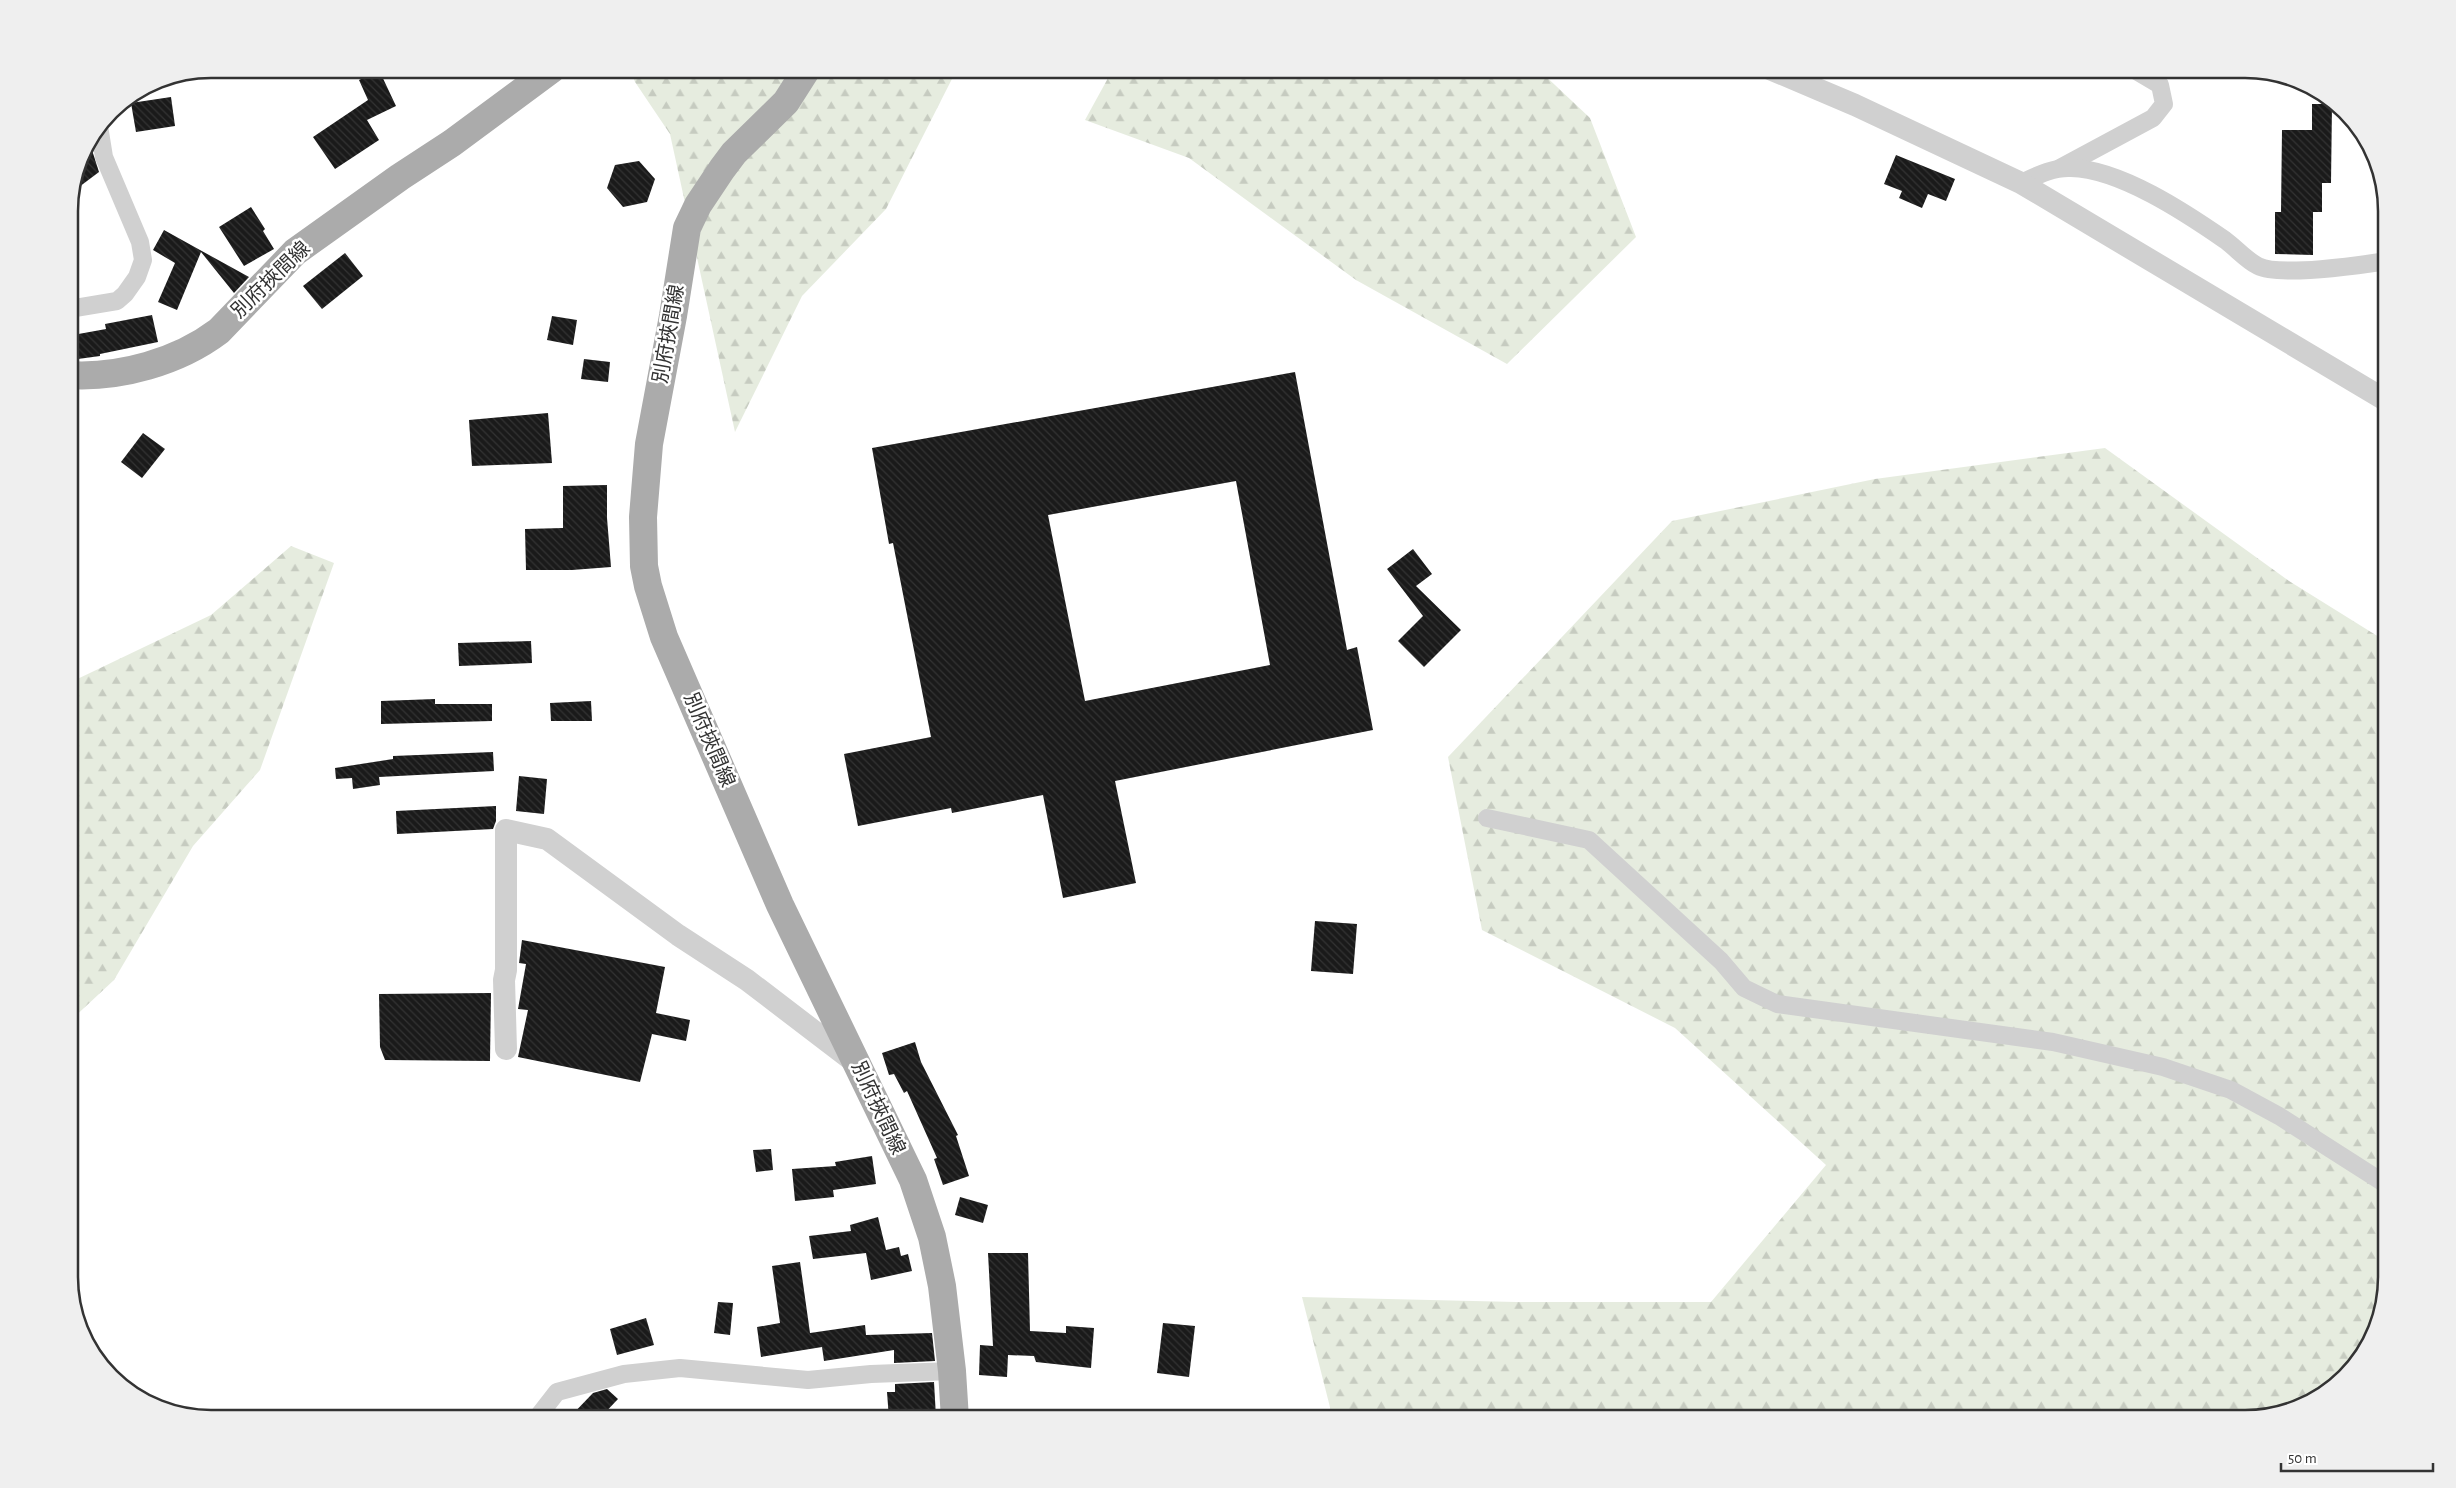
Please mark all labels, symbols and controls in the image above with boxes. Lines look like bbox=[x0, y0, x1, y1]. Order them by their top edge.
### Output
street label: 別府挾間線 bbox=[227, 237, 314, 322]
street label: 別府挾間線 bbox=[648, 283, 688, 385]
street label: 別府挾間線 bbox=[680, 689, 740, 790]
street label: 別府挾間線 bbox=[848, 1058, 910, 1158]
scale bar bbox=[2281, 1440, 2434, 1472]
text: 50 m bbox=[2288, 1451, 2317, 1466]

